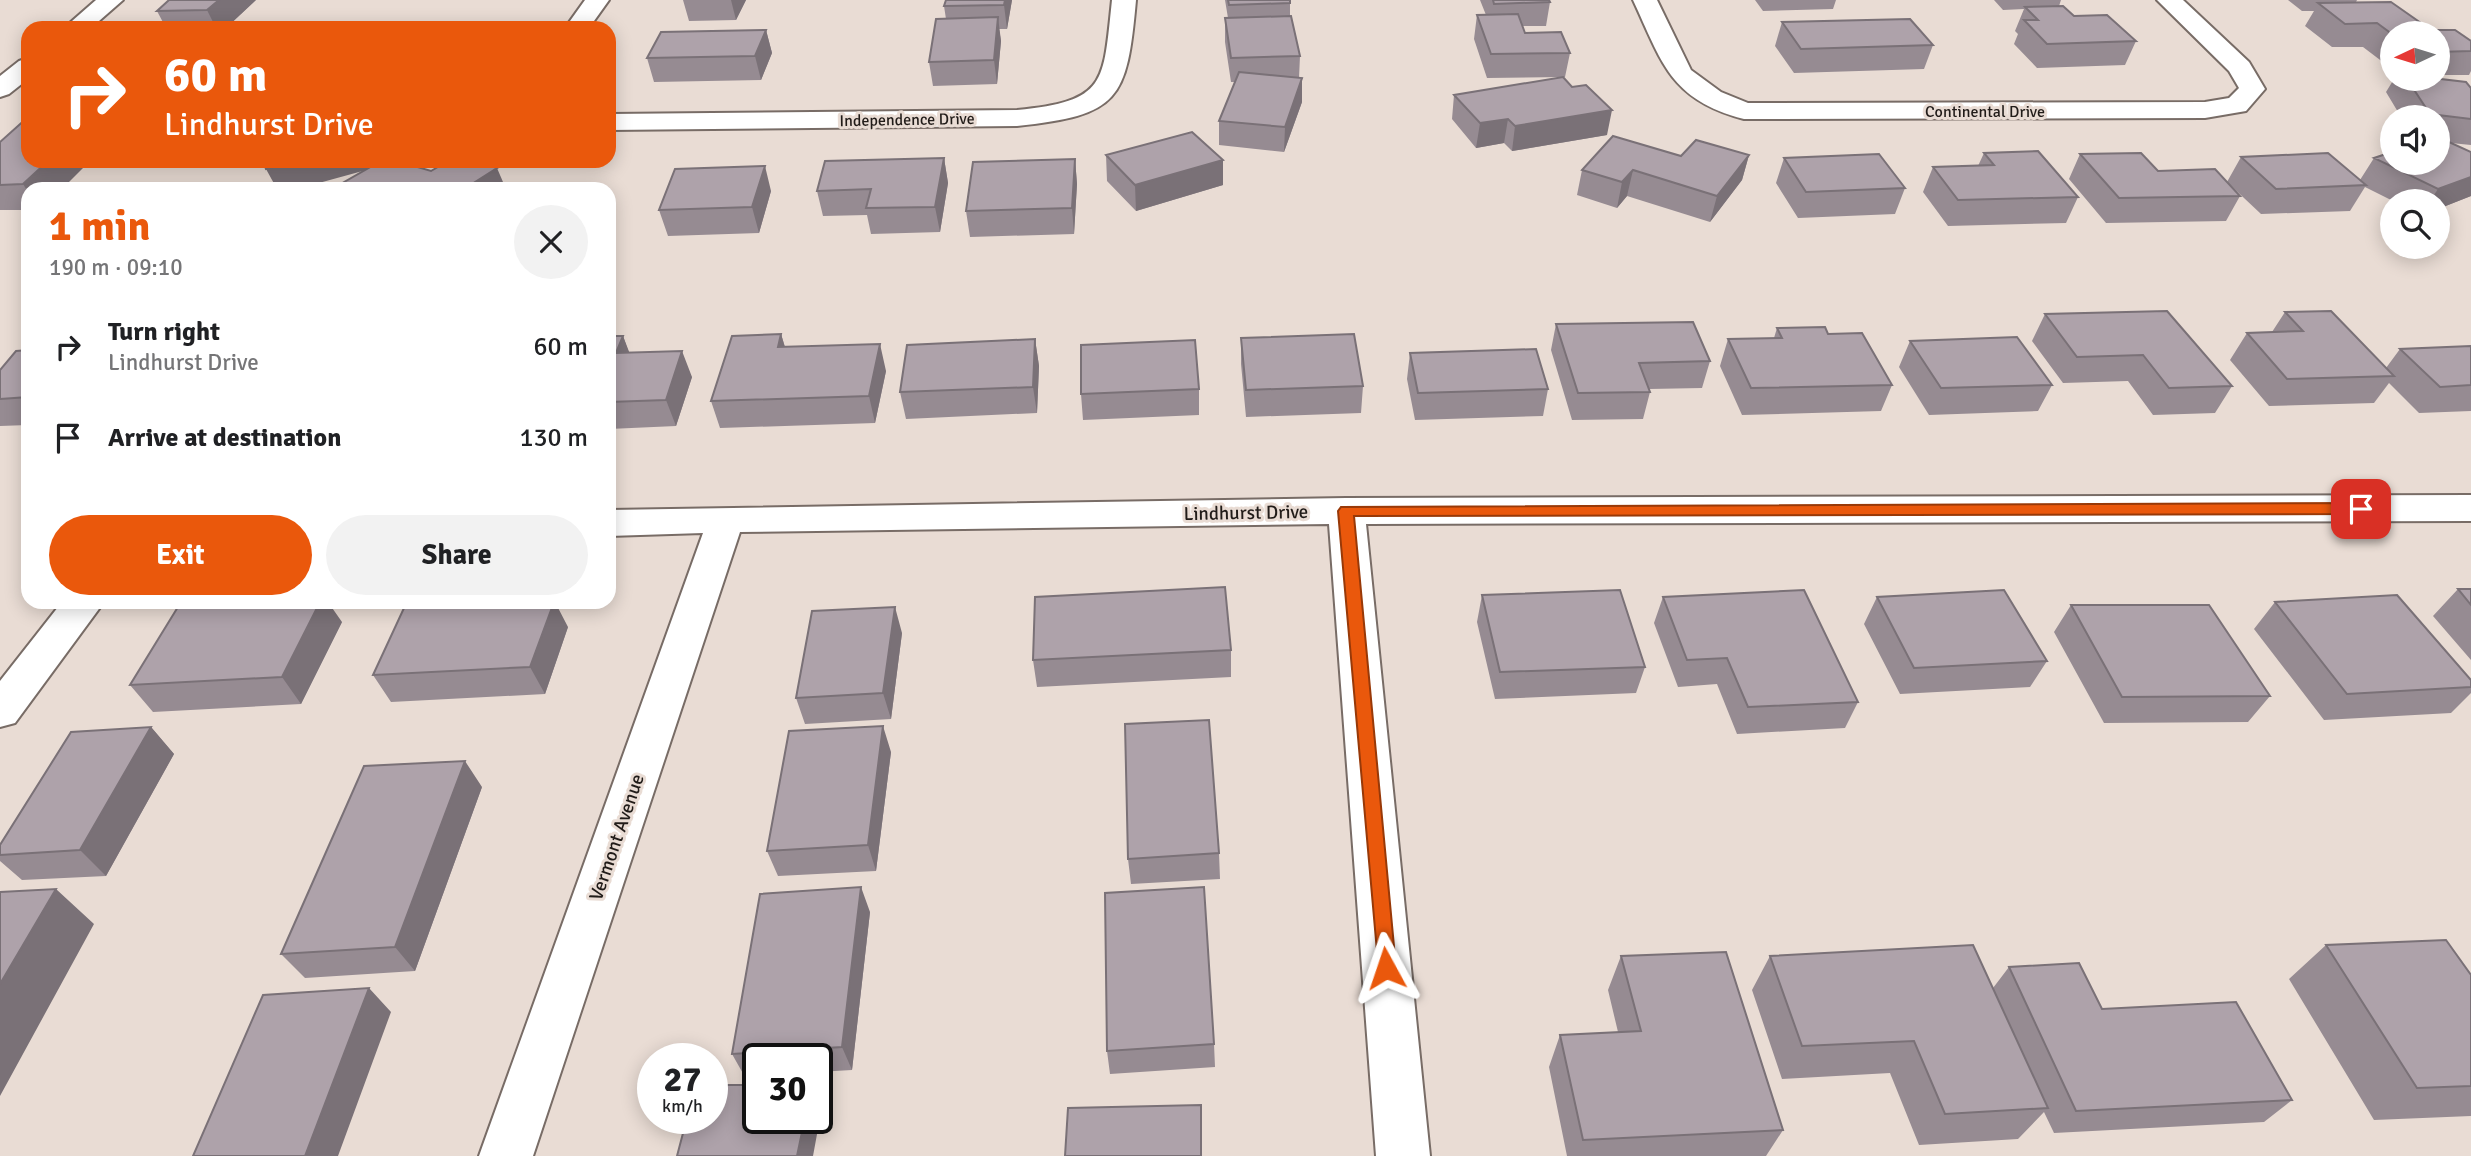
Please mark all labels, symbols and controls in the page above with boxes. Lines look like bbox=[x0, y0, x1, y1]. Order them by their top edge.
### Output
north arrow bbox=[2380, 21, 2450, 91]
map controls bbox=[2380, 21, 2450, 259]
text: 60 m bbox=[164, 45, 267, 105]
icon: right bbox=[49, 49, 140, 140]
street label: Continental Drive bbox=[1925, 102, 2045, 122]
text: Lindhurst Drive bbox=[164, 105, 374, 144]
button: sound bbox=[2380, 105, 2450, 175]
street label: Independence Drive bbox=[839, 109, 975, 131]
button: search bbox=[2380, 189, 2450, 259]
text: 1 min bbox=[49, 201, 150, 252]
button: close bbox=[514, 205, 588, 279]
text: 190 m · 09:10 bbox=[49, 253, 183, 282]
text: Turn right bbox=[108, 316, 220, 348]
icon: right bbox=[49, 328, 87, 366]
text: 60 m bbox=[533, 331, 588, 363]
text: Lindhurst Drive bbox=[108, 348, 259, 377]
icon: arrive bbox=[49, 419, 87, 457]
text: Arrive at destination bbox=[108, 422, 341, 454]
text: 130 m bbox=[519, 422, 588, 454]
pin bbox=[2331, 479, 2391, 539]
icon: arrive bbox=[2342, 490, 2380, 528]
street label: Lindhurst Drive bbox=[1184, 500, 1308, 526]
button: Exit bbox=[49, 515, 312, 595]
button: Share bbox=[326, 515, 588, 595]
street label: Vermont Avenue bbox=[584, 771, 650, 904]
position arrow bbox=[1349, 931, 1423, 1005]
speed limit sign: 30 bbox=[742, 1043, 833, 1134]
text: 27 bbox=[664, 1058, 701, 1101]
text: km/h bbox=[662, 1095, 703, 1117]

